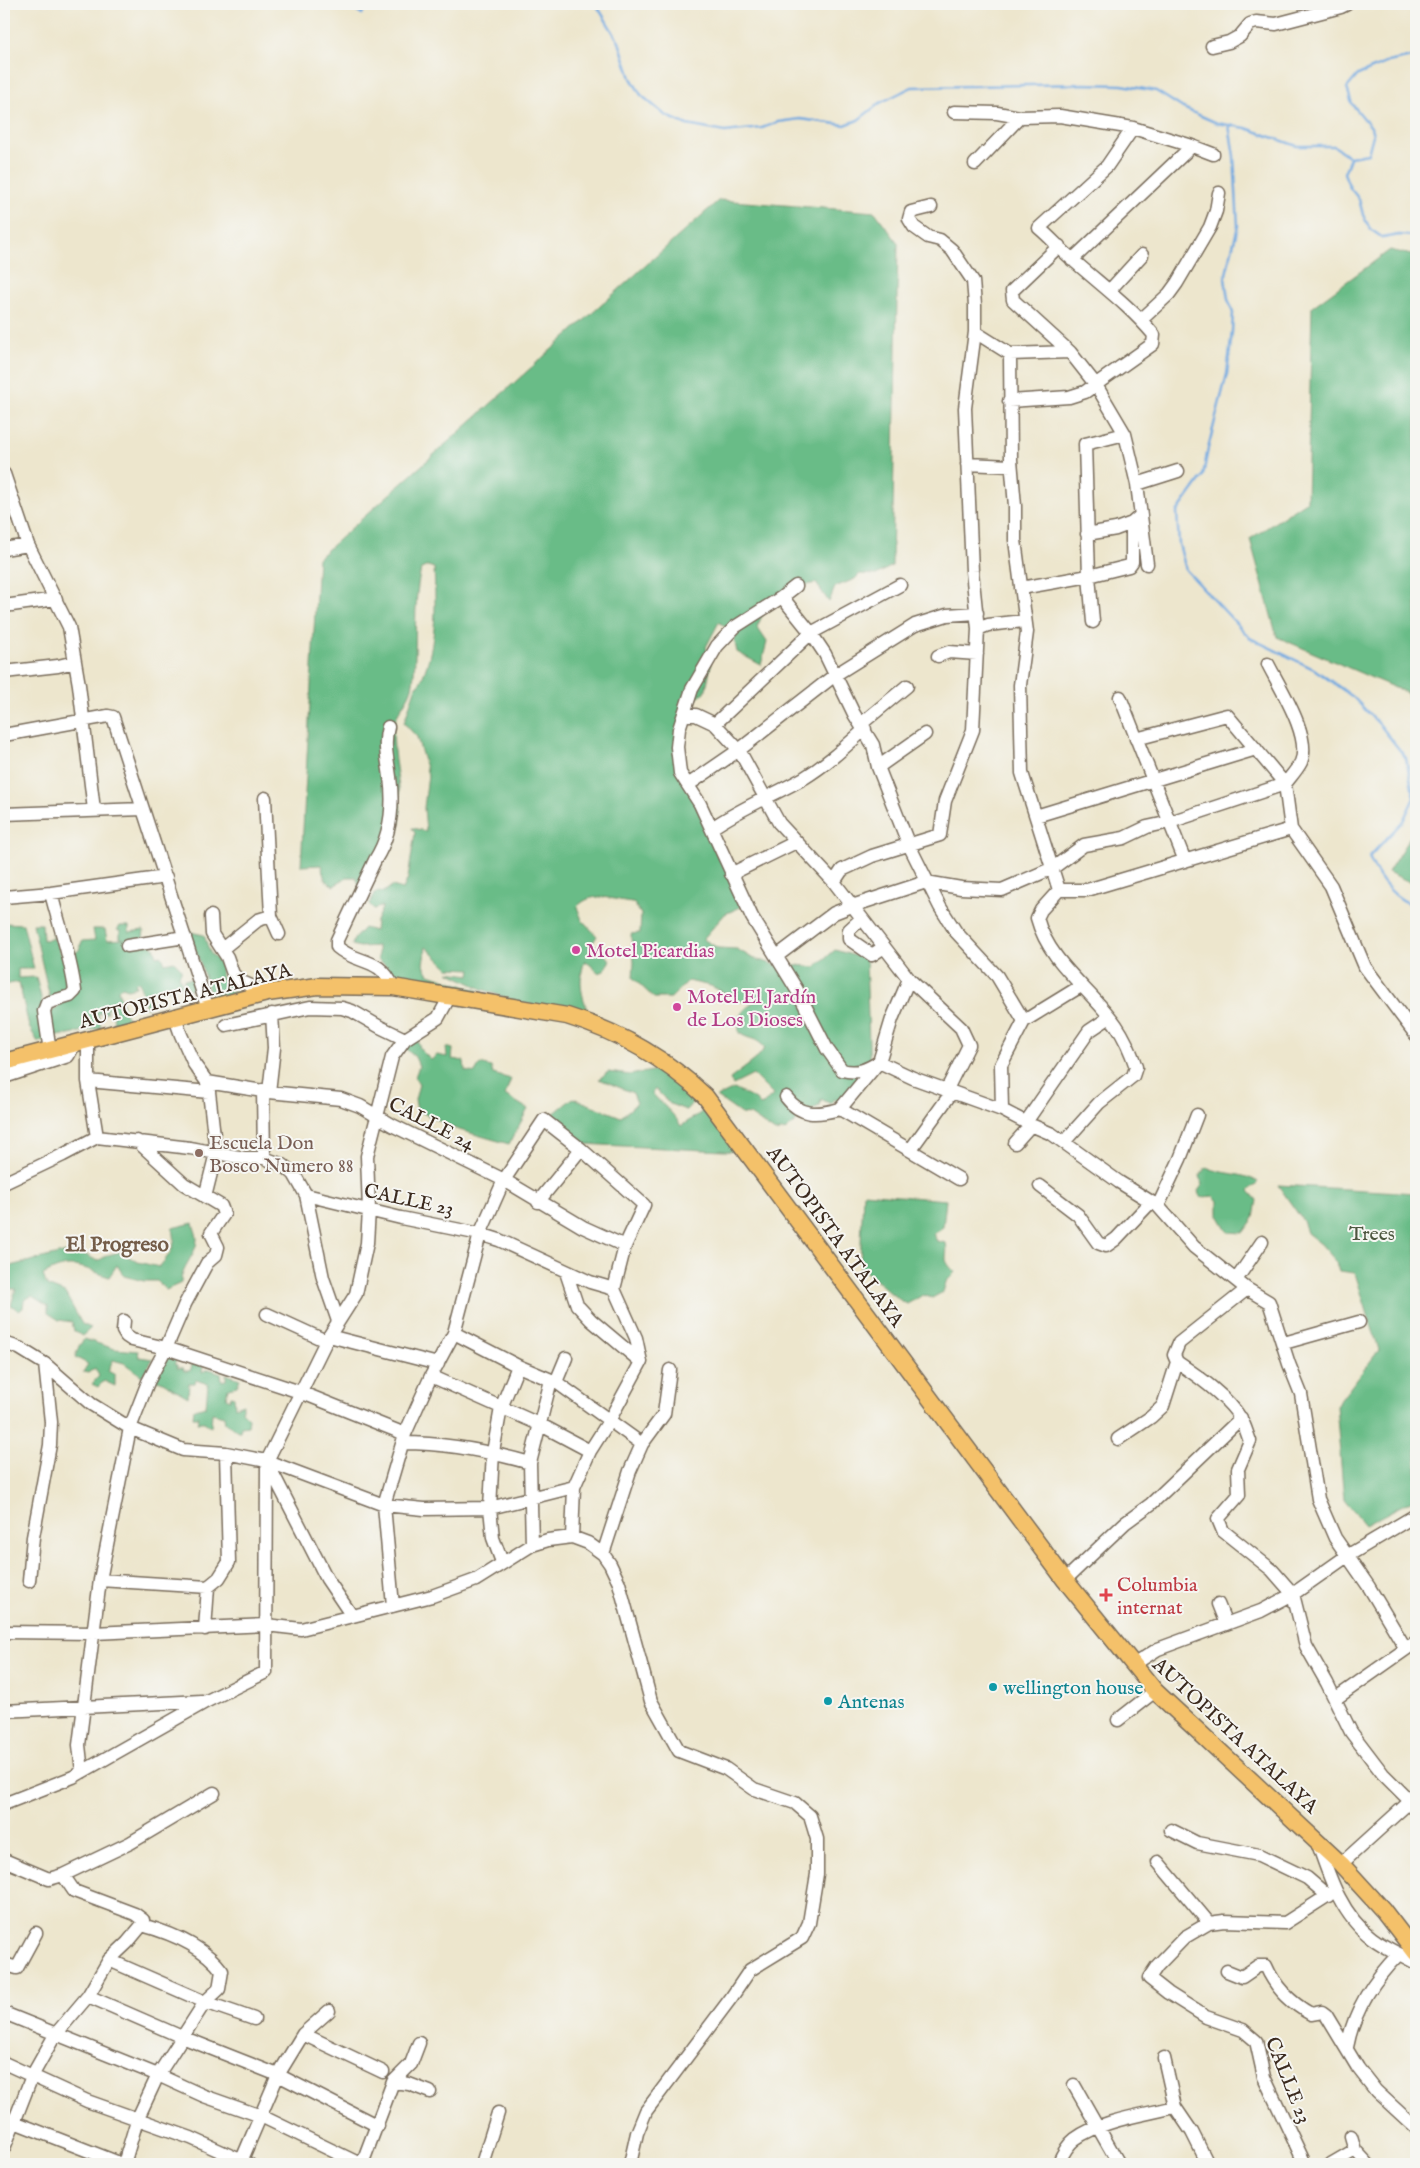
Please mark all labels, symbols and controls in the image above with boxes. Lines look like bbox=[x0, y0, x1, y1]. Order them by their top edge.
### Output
place label: Motel Picardias bbox=[586, 939, 714, 964]
marker: Motel Picardias bbox=[570, 944, 582, 956]
street label: AUTOPISTA ATALAYA bbox=[76, 958, 295, 1035]
place label: Motel El Jardín de Los Dioses bbox=[687, 985, 817, 1033]
marker: Motel El Jardín de Los Dioses bbox=[671, 1001, 683, 1013]
street label: CALLE 24 bbox=[384, 1092, 479, 1157]
place label: Escuela Don Bosco Numero 88 bbox=[209, 1131, 354, 1179]
street label: AUTOPISTA ATALAYA bbox=[760, 1141, 909, 1333]
marker: Escuela Don Bosco Numero 88 bbox=[193, 1147, 205, 1159]
street label: CALLE 23 bbox=[361, 1179, 456, 1222]
park label: Trees bbox=[1349, 1222, 1395, 1247]
district label: El Progreso bbox=[65, 1232, 169, 1259]
place label: Columbia internat bbox=[1117, 1573, 1198, 1621]
marker: Columbia internat bbox=[1099, 1588, 1113, 1602]
street label: AUTOPISTA ATALAYA bbox=[1146, 1652, 1324, 1820]
place label: wellington house bbox=[1003, 1676, 1144, 1701]
marker: wellington house bbox=[987, 1681, 999, 1693]
place label: Antenas bbox=[837, 1690, 904, 1715]
marker: Antenas bbox=[822, 1695, 834, 1707]
street label: CALLE 23 bbox=[1259, 2034, 1316, 2128]

